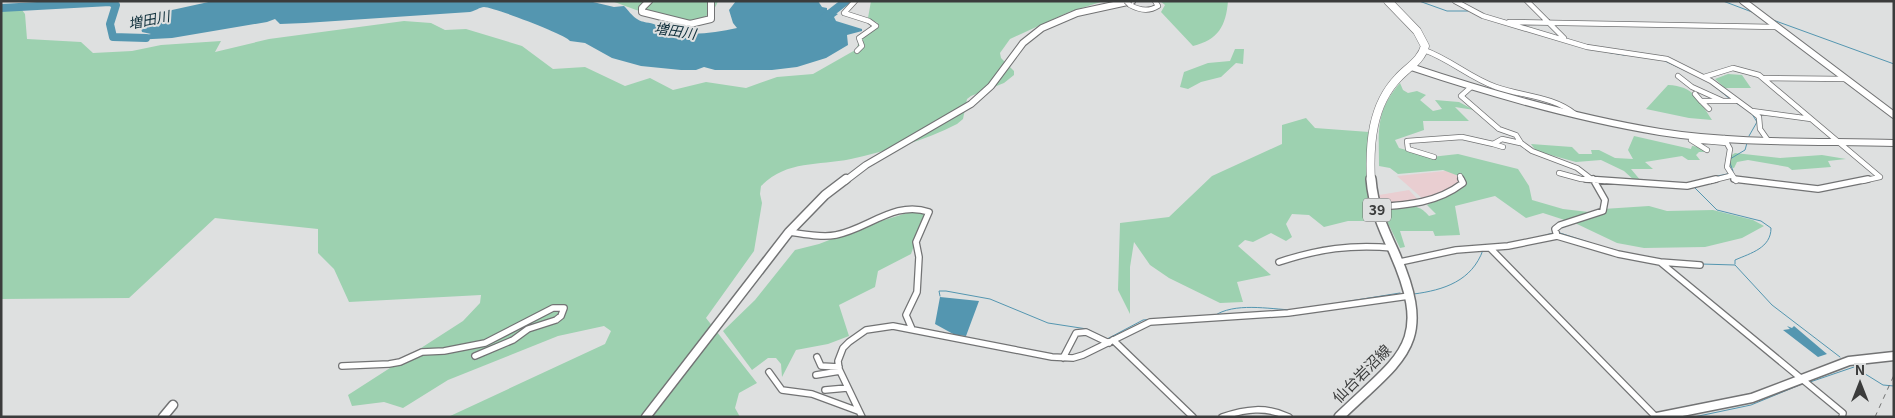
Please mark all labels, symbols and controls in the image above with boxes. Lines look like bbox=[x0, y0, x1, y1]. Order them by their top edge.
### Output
water label: 増田川 bbox=[126, 5, 173, 33]
water label: 増田川 bbox=[653, 17, 699, 43]
road number: 39 bbox=[1363, 198, 1391, 222]
street label: 仙台岩沼線 bbox=[1327, 339, 1395, 407]
north arrow bbox=[1835, 358, 1885, 408]
text: N bbox=[1855, 359, 1865, 379]

